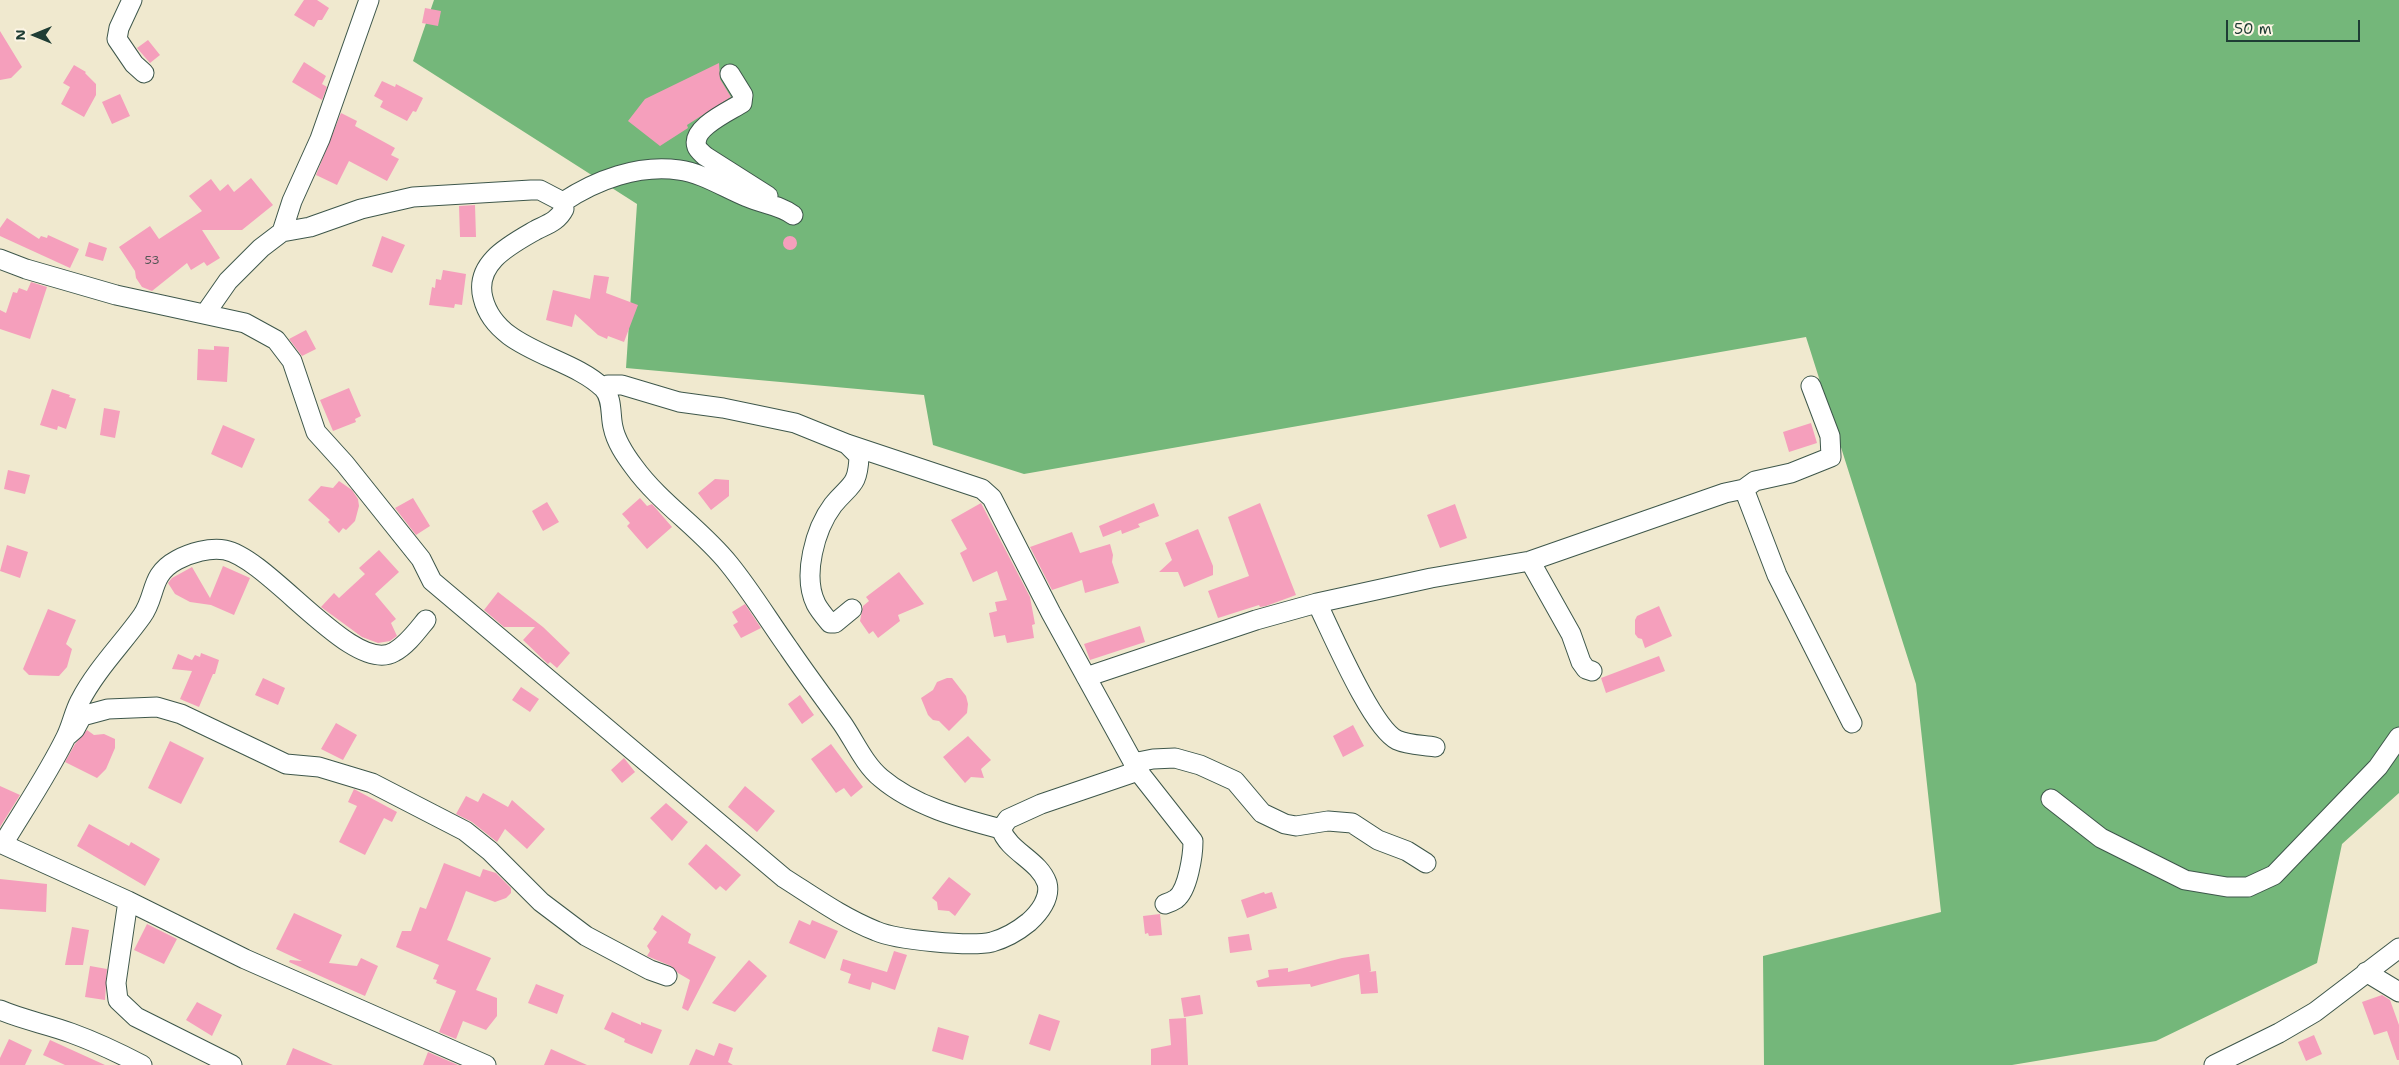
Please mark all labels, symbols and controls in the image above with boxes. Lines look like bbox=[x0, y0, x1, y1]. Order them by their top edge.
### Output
north arrow bbox=[10, 10, 60, 60]
scale bar bbox=[2229, 10, 2363, 42]
text: 50 m bbox=[2234, 19, 2272, 39]
text: N bbox=[11, 29, 29, 41]
house number: 53 bbox=[144, 254, 160, 268]

